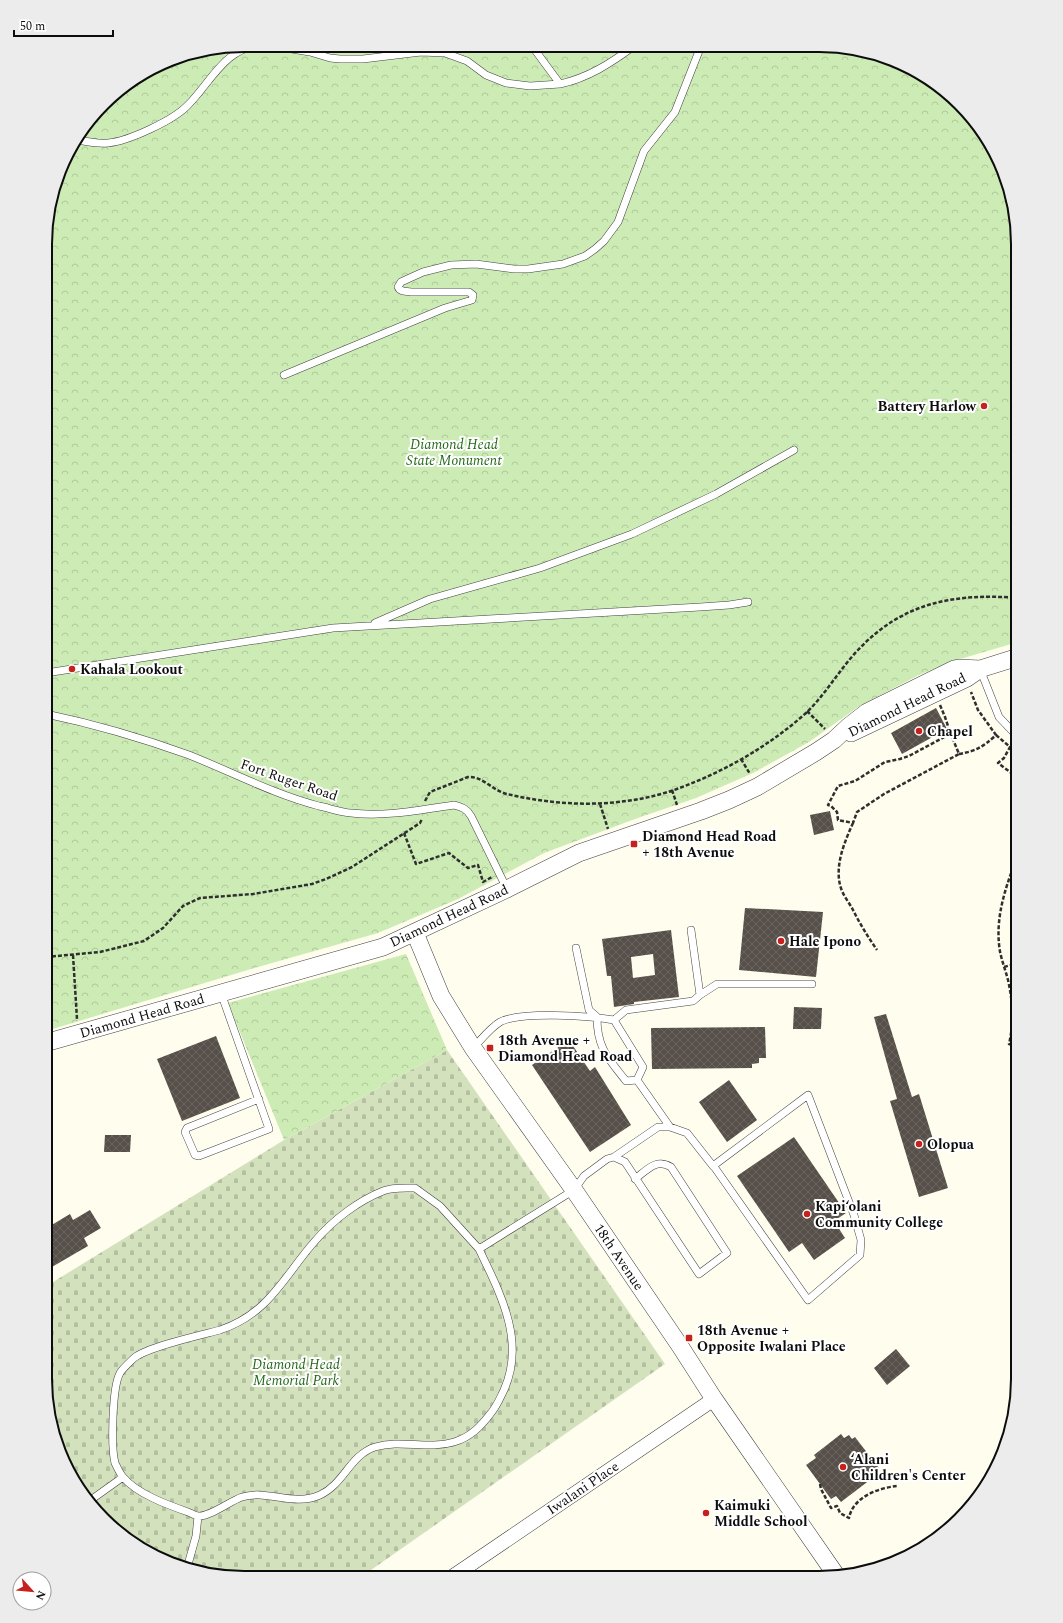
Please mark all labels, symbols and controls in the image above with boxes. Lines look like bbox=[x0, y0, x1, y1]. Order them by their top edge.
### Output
scale bar bbox=[14, 12, 113, 38]
text: 50 m bbox=[20, 17, 45, 36]
place label: Battery Harlow bbox=[878, 396, 977, 417]
marker: Battery Harlow bbox=[979, 401, 989, 411]
park label: Diamond Head State Monument bbox=[406, 434, 502, 471]
place label: Kahala Lookout bbox=[80, 659, 184, 680]
marker: Kahala Lookout bbox=[67, 664, 77, 674]
street label: Diamond Head Road bbox=[844, 667, 970, 743]
place label: Chapel bbox=[927, 721, 973, 742]
marker: Chapel bbox=[914, 726, 924, 736]
street label: Fort Ruger Road bbox=[237, 754, 341, 807]
place label: Diamond Head Road + 18th Avenue bbox=[642, 826, 776, 863]
marker: Diamond Head Road + 18th Avenue bbox=[629, 839, 639, 849]
street label: Diamond Head Road bbox=[386, 879, 512, 953]
place label: Hale Ipono bbox=[789, 931, 861, 952]
marker: Hale Ipono bbox=[776, 936, 786, 946]
street label: Diamond Head Road bbox=[77, 988, 207, 1044]
place label: 18th Avenue + Diamond Head Road bbox=[498, 1030, 632, 1067]
marker: 18th Avenue + Diamond Head Road bbox=[485, 1043, 495, 1053]
place label: Olopua bbox=[927, 1134, 975, 1155]
marker: Olopua bbox=[914, 1139, 924, 1149]
place label: Kapi‘olani Community College bbox=[815, 1196, 943, 1233]
marker: Kapi‘olani Community College bbox=[802, 1209, 812, 1219]
street label: 18th Avenue bbox=[589, 1219, 649, 1295]
place label: 18th Avenue + Opposite Iwalani Place bbox=[697, 1320, 846, 1357]
marker: 18th Avenue + Opposite Iwalani Place bbox=[684, 1333, 694, 1343]
park label: Diamond Head Memorial Park bbox=[252, 1354, 340, 1391]
place label: ‘Alani Children's Center bbox=[851, 1449, 965, 1486]
street label: Iwalani Place bbox=[543, 1456, 623, 1520]
marker: ‘Alani Children's Center bbox=[838, 1462, 848, 1472]
place label: Kaimuki Middle School bbox=[714, 1495, 808, 1532]
marker: Kaimuki Middle School bbox=[701, 1508, 711, 1518]
north arrow bbox=[12, 1571, 52, 1611]
text: N bbox=[31, 1587, 50, 1603]

